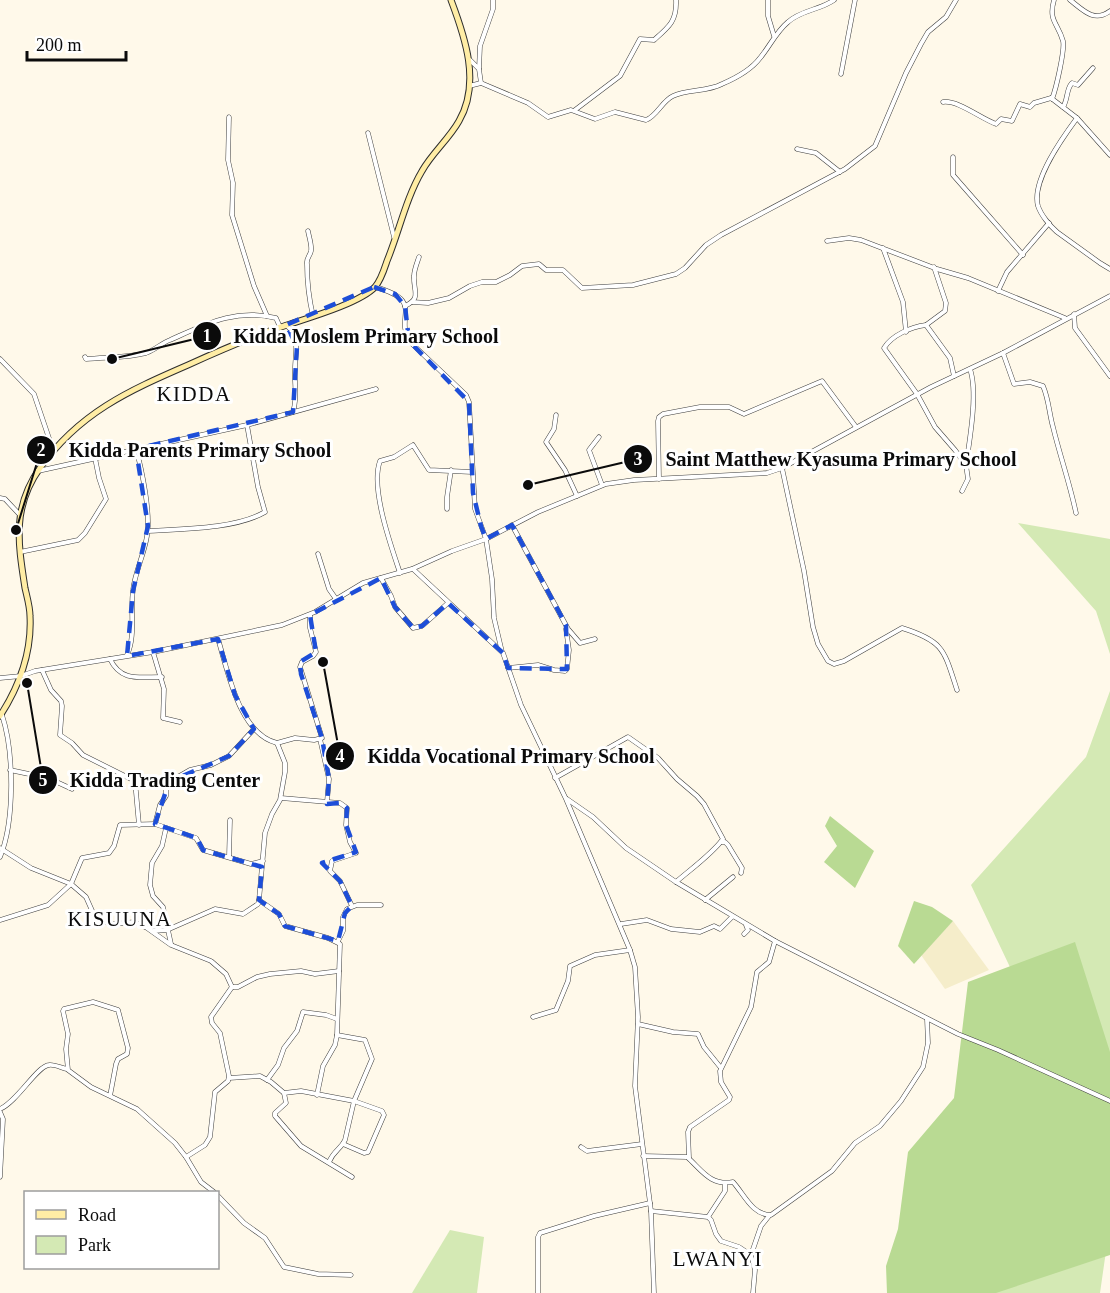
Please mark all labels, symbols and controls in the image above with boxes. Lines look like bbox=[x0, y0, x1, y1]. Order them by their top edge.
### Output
scale bar bbox=[27, 24, 126, 62]
text: 200 m bbox=[36, 35, 82, 55]
callout: Kidda Moslem Primary School bbox=[192, 317, 511, 355]
text: Kidda Moslem Primary School bbox=[234, 325, 499, 348]
text: 1 bbox=[203, 326, 212, 346]
district label: KIDDA bbox=[156, 382, 232, 406]
callout: Kidda Parents Primary School bbox=[26, 431, 343, 469]
text: Kidda Parents Primary School bbox=[69, 439, 332, 462]
text: 2 bbox=[37, 440, 46, 460]
callout: Saint Matthew Kyasuma Primary School bbox=[623, 440, 1028, 478]
text: Saint Matthew Kyasuma Primary School bbox=[665, 448, 1017, 471]
text: 3 bbox=[634, 449, 643, 469]
callout: Kidda Vocational Primary School bbox=[325, 737, 666, 775]
text: Kidda Vocational Primary School bbox=[367, 745, 655, 768]
text: 4 bbox=[336, 746, 345, 766]
callout: Kidda Trading Center bbox=[28, 761, 273, 799]
text: Kidda Trading Center bbox=[70, 769, 260, 792]
text: 5 bbox=[39, 770, 48, 790]
district label: KISUUNA bbox=[68, 907, 173, 931]
legend bbox=[24, 1191, 219, 1269]
text: Road bbox=[78, 1205, 116, 1225]
text: Park bbox=[78, 1235, 111, 1255]
district label: LWANYI bbox=[673, 1247, 763, 1271]

